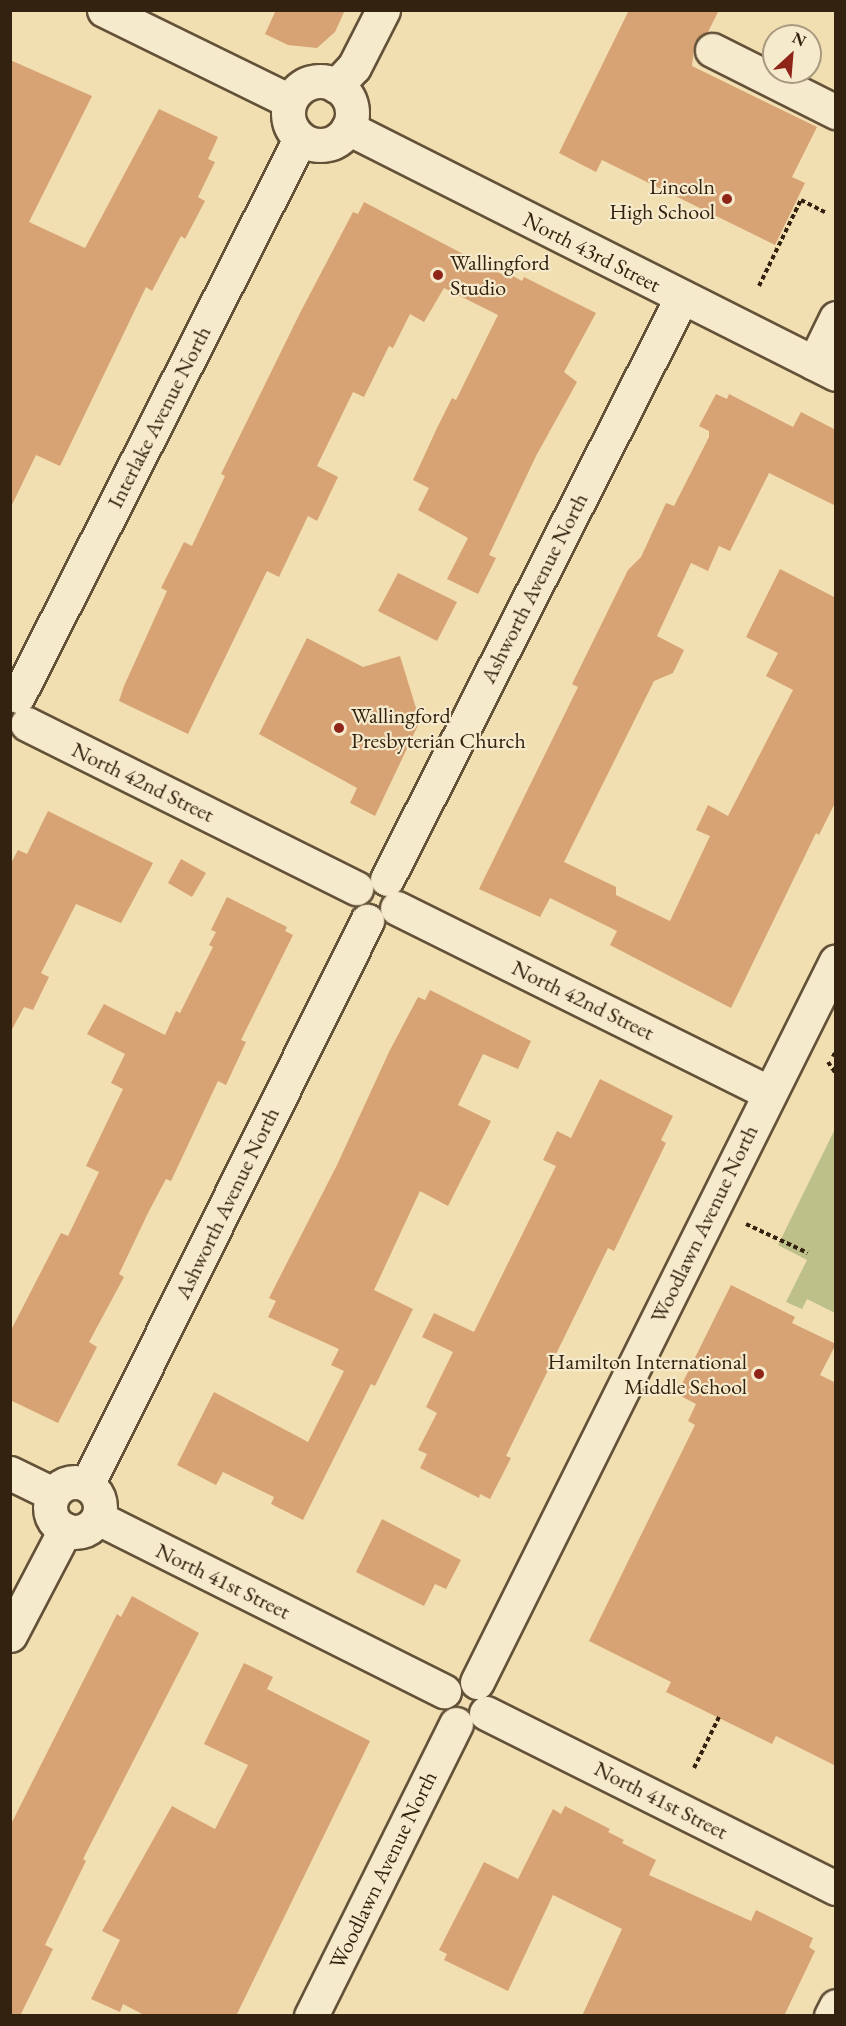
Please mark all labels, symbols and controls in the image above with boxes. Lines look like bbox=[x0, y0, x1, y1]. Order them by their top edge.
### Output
north arrow bbox=[762, 24, 822, 84]
text: N bbox=[789, 27, 810, 51]
place label: Lincoln High School bbox=[609, 173, 715, 224]
marker: Lincoln High School bbox=[720, 192, 734, 206]
street label: North 43rd Street bbox=[519, 206, 665, 298]
place label: Wallingford Studio bbox=[450, 249, 550, 300]
marker: Wallingford Studio bbox=[431, 268, 445, 282]
street label: Interlake Avenue North bbox=[102, 322, 216, 512]
street label: Ashworth Avenue North bbox=[475, 488, 593, 688]
place label: Wallingford Presbyterian Church bbox=[351, 702, 526, 754]
marker: Wallingford Presbyterian Church bbox=[332, 721, 346, 735]
street label: North 42nd Street bbox=[68, 736, 218, 828]
street label: North 42nd Street bbox=[508, 954, 658, 1046]
street label: Ashworth Avenue North bbox=[169, 1103, 285, 1303]
street label: Woodlawn Avenue North bbox=[645, 1121, 763, 1327]
place label: Hamilton International Middle School bbox=[548, 1348, 747, 1400]
marker: Hamilton International Middle School bbox=[752, 1367, 766, 1381]
street label: North 41st Street bbox=[152, 1537, 294, 1625]
street label: North 41st Street bbox=[590, 1755, 732, 1845]
street label: Woodlawn Avenue North bbox=[324, 1767, 442, 1973]

